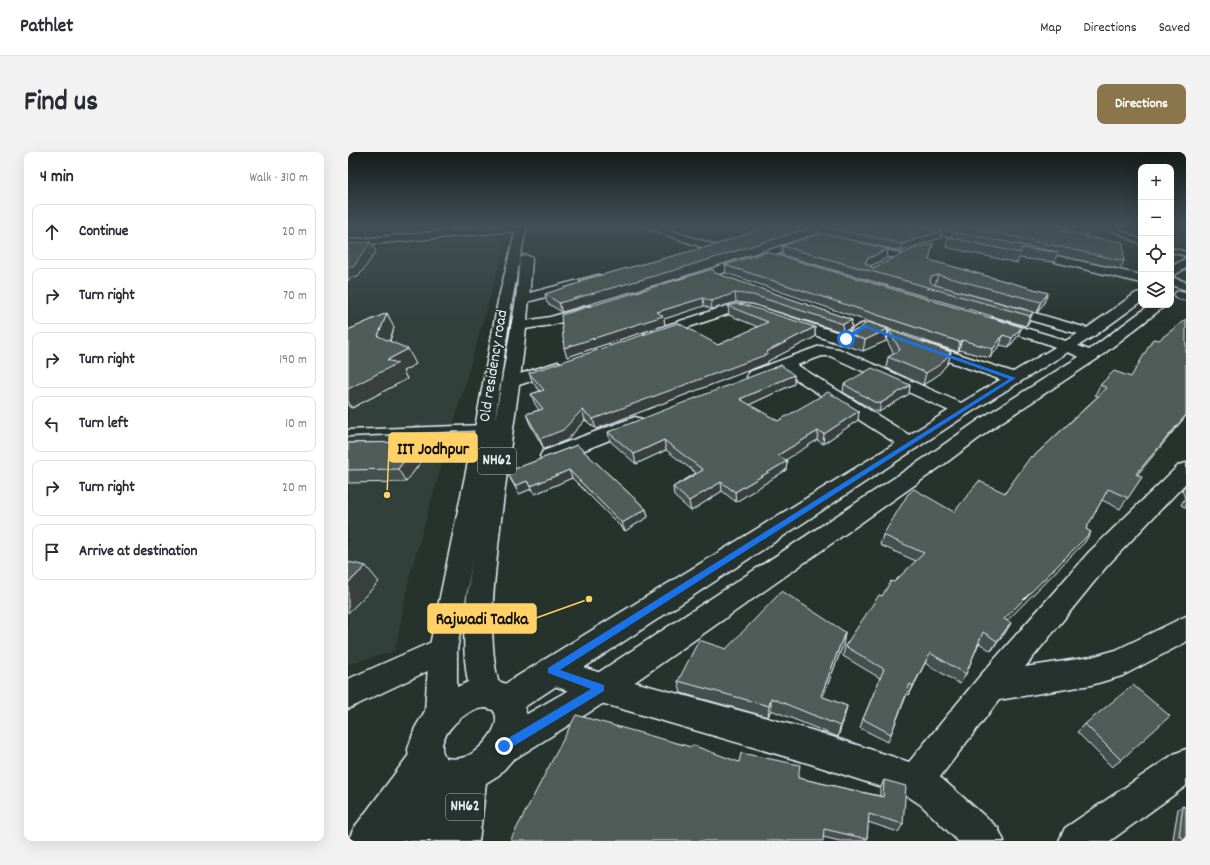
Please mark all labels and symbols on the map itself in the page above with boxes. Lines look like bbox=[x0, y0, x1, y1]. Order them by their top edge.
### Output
street label: Old residency road bbox=[474, 308, 514, 424]
route start bbox=[837, 330, 855, 348]
callout: IIT Jodhpur bbox=[389, 433, 477, 462]
text: IIT Jodhpur bbox=[397, 439, 470, 463]
road number: NH62 bbox=[478, 448, 516, 474]
callout: Rajwadi Tadka bbox=[428, 604, 536, 633]
text: Rajwadi Tadka bbox=[436, 609, 529, 633]
route end bbox=[495, 737, 513, 755]
road number: NH62 bbox=[446, 794, 484, 820]

